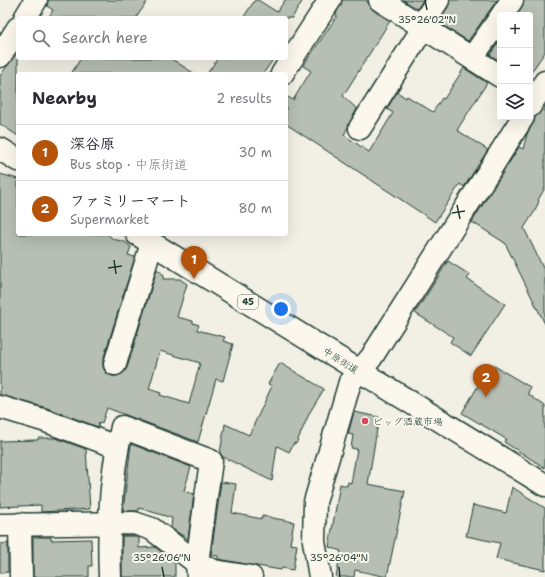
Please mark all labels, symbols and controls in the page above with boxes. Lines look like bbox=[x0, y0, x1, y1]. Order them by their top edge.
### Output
map controls bbox=[497, 12, 533, 120]
button: + bbox=[497, 12, 533, 48]
text: 35°26'02"N bbox=[398, 13, 456, 26]
search box bbox=[16, 16, 288, 60]
icon: search bbox=[30, 27, 52, 49]
text: Search here bbox=[62, 28, 148, 48]
button: − bbox=[497, 48, 533, 84]
button: layers bbox=[497, 84, 533, 120]
text: Nearby bbox=[32, 87, 97, 109]
text: 2 results bbox=[216, 90, 272, 107]
text: 深谷原 bbox=[70, 134, 115, 154]
text: 1 bbox=[42, 144, 48, 161]
text: 30 m bbox=[238, 144, 272, 161]
text: Bus stop · 中原街道 bbox=[70, 156, 187, 173]
text: ファミリーマート bbox=[70, 191, 191, 211]
text: 2 bbox=[40, 200, 50, 217]
text: 80 m bbox=[238, 200, 272, 217]
text: Supermarket bbox=[70, 211, 149, 228]
pin: 1 bbox=[181, 246, 207, 279]
road number: 45 bbox=[238, 295, 258, 309]
your location bbox=[271, 299, 291, 319]
street label: 中原街道 bbox=[320, 344, 361, 377]
pin: 2 bbox=[473, 364, 499, 397]
place label: ビッグ酒蔵市場 bbox=[373, 415, 443, 428]
marker: ビッグ酒蔵市場 bbox=[360, 416, 370, 426]
text: 35°26'06"N bbox=[133, 551, 191, 564]
text: 35°26'04"N bbox=[310, 551, 368, 564]

